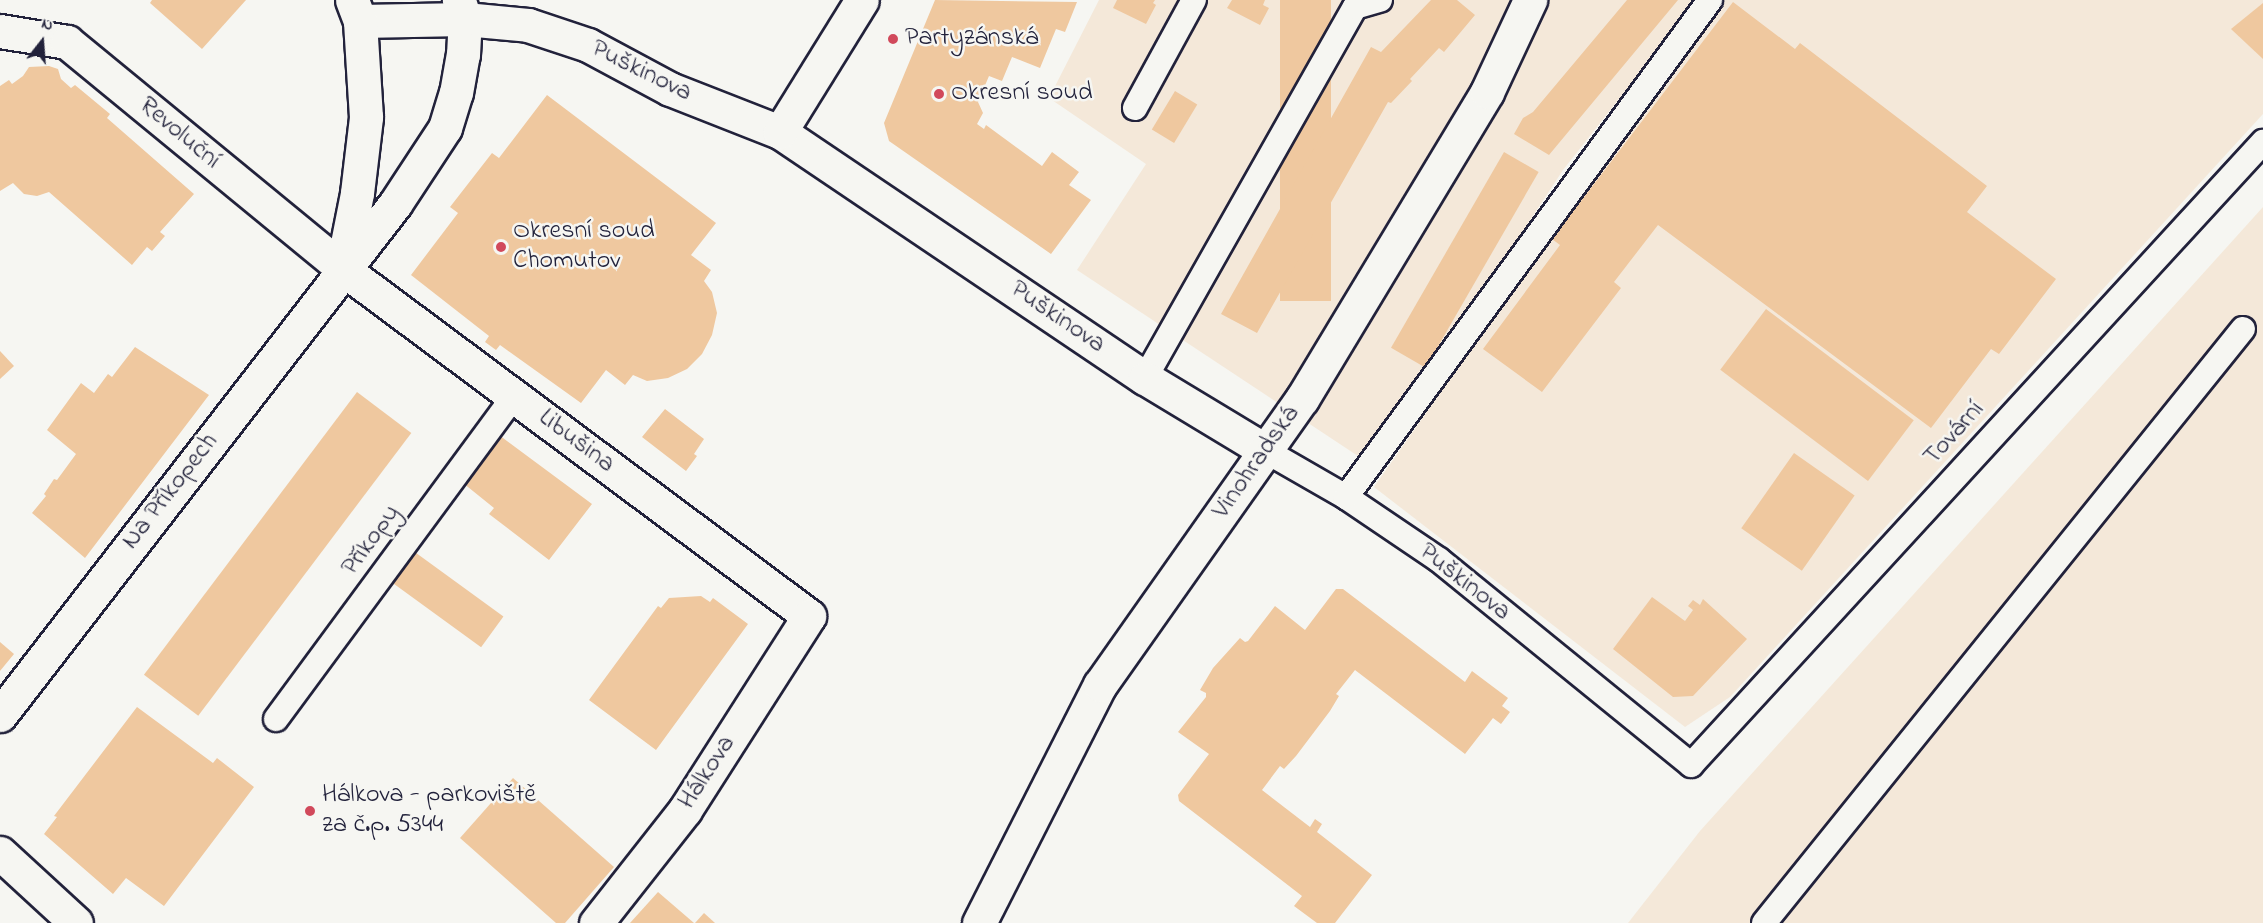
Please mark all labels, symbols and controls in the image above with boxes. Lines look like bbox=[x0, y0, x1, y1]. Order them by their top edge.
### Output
north arrow bbox=[12, 12, 72, 72]
text: N bbox=[39, 12, 56, 38]
place label: Partyzánská bbox=[905, 23, 1038, 55]
marker: Partyzánská bbox=[886, 32, 900, 46]
street label: Puškinova bbox=[586, 34, 696, 110]
place label: Okresní soud bbox=[951, 78, 1093, 110]
marker: Okresní soud bbox=[932, 87, 946, 101]
street label: Revoluční bbox=[132, 91, 226, 177]
place label: Okresní soud Chomutov bbox=[513, 216, 655, 278]
marker: Okresní soud Chomutov bbox=[494, 240, 508, 254]
street label: Puškinova bbox=[1004, 275, 1110, 361]
street label: Tovární bbox=[1918, 395, 1992, 473]
street label: Vinohradská bbox=[1207, 401, 1307, 525]
street label: Libušina bbox=[532, 403, 620, 481]
street label: Na Příkopech bbox=[116, 428, 226, 556]
street label: Příkopy bbox=[336, 500, 408, 582]
street label: Puškinova bbox=[1412, 537, 1516, 629]
street label: Hálkova bbox=[673, 730, 743, 816]
place label: Hálkova - parkoviště za č.p. 5344 bbox=[322, 780, 536, 842]
marker: Hálkova - parkoviště za č.p. 5344 bbox=[303, 804, 317, 818]

